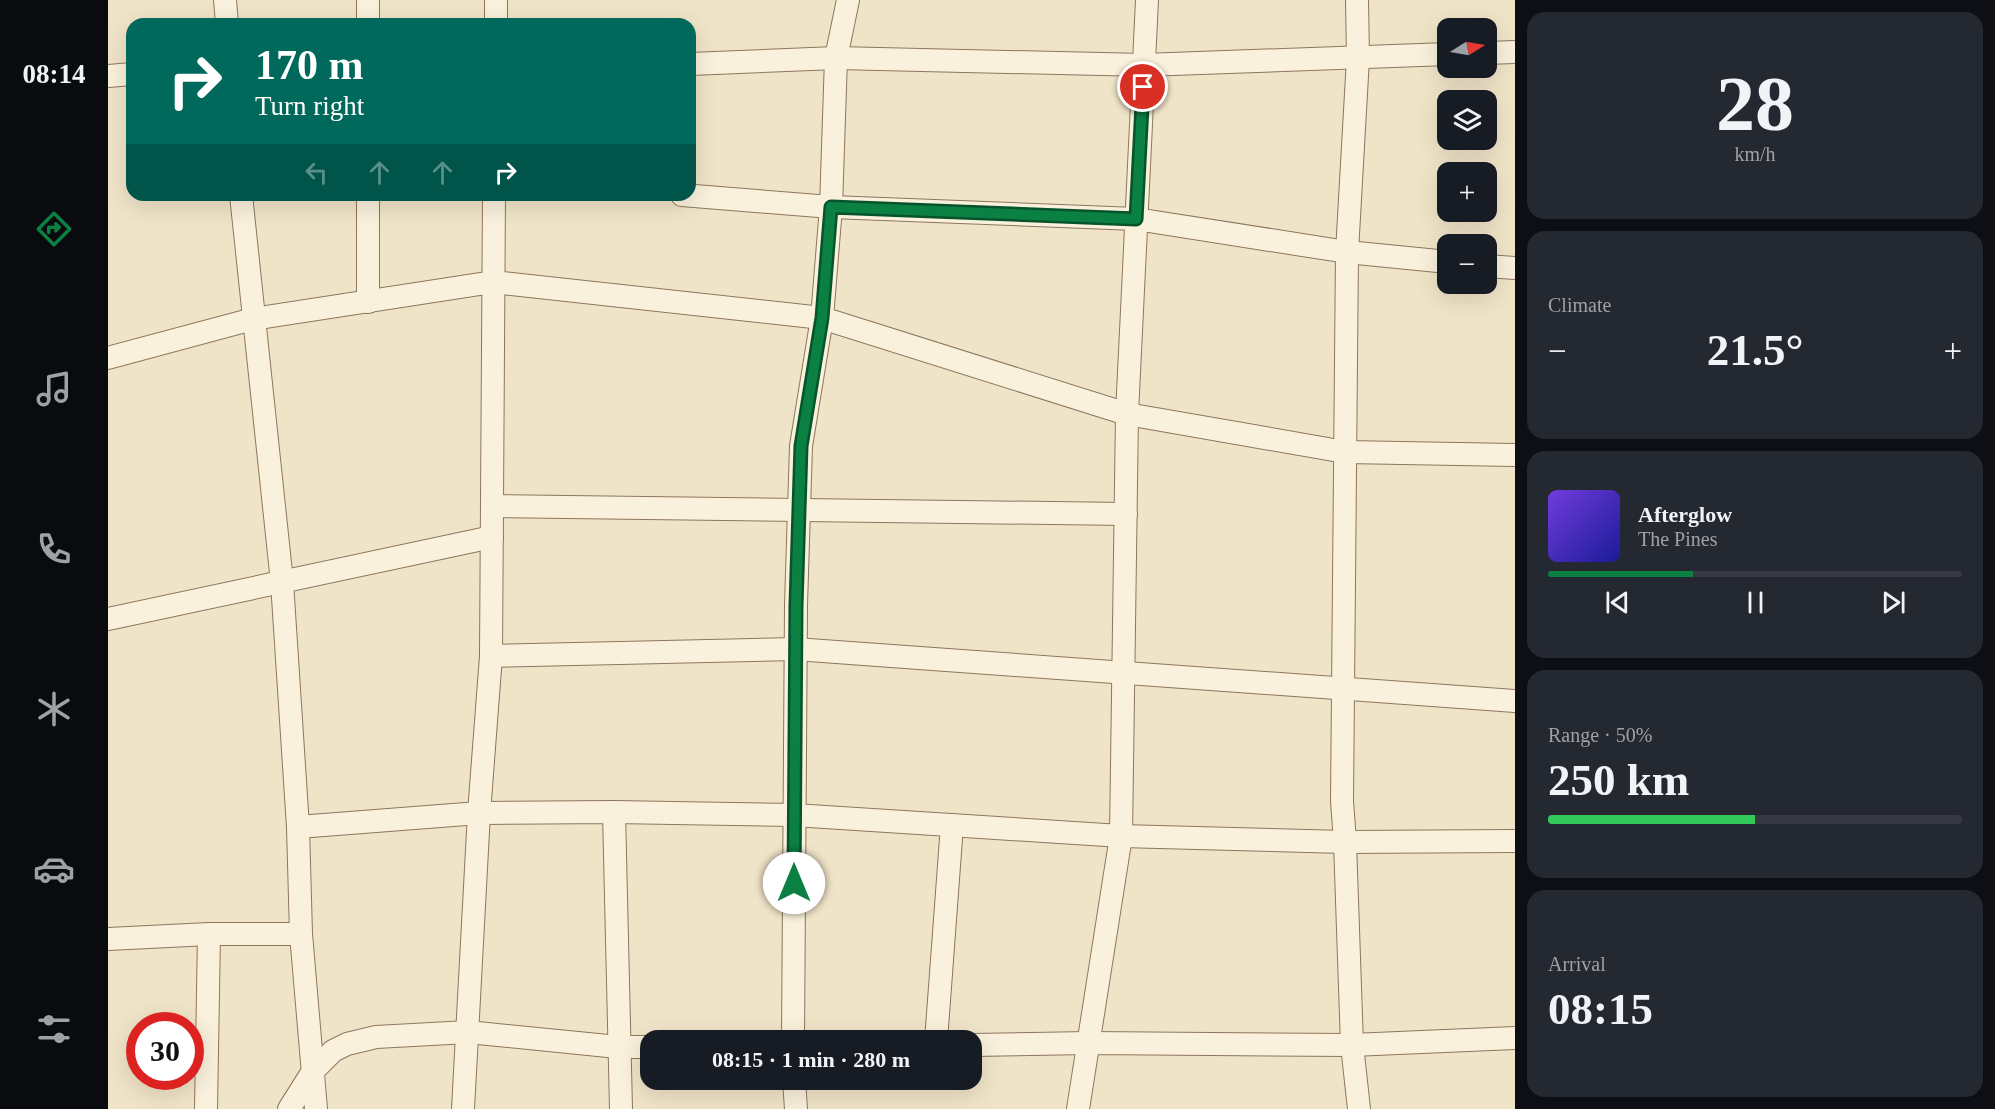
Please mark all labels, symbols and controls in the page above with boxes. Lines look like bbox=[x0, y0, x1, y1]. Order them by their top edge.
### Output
north arrow bbox=[1437, 18, 1497, 78]
map controls bbox=[1437, 18, 1497, 294]
icon: right bbox=[156, 42, 234, 120]
text: 170 m bbox=[255, 42, 364, 88]
text: 08:14 bbox=[23, 59, 86, 89]
text: 28 bbox=[1716, 60, 1794, 147]
pin bbox=[1117, 61, 1168, 112]
icon: arrive bbox=[1126, 70, 1159, 103]
button: layers bbox=[1437, 90, 1497, 150]
text: Turn right bbox=[255, 91, 364, 121]
text: km/h bbox=[1734, 143, 1776, 165]
icon: left bbox=[300, 156, 333, 189]
icon: ahead bbox=[363, 156, 396, 189]
icon: ahead bbox=[426, 156, 459, 189]
icon: right bbox=[489, 156, 522, 189]
button: + bbox=[1437, 162, 1497, 222]
icon: directions bbox=[33, 208, 75, 250]
button: − bbox=[1437, 234, 1497, 294]
text: Climate bbox=[1548, 294, 1611, 316]
text: 21.5° bbox=[1707, 325, 1803, 375]
text: − bbox=[1548, 333, 1567, 369]
text: + bbox=[1943, 333, 1962, 369]
icon: music bbox=[33, 368, 75, 410]
text: Afterglow bbox=[1638, 502, 1732, 527]
icon: phone bbox=[33, 528, 75, 570]
text: The Pines bbox=[1638, 528, 1717, 550]
icon: previous bbox=[1601, 586, 1634, 619]
icon: pause bbox=[1739, 586, 1772, 619]
icon: next bbox=[1877, 586, 1910, 619]
icon: climate bbox=[33, 688, 75, 730]
text: Range · 50% bbox=[1548, 724, 1652, 746]
text: 250 km bbox=[1548, 755, 1689, 805]
icon: car bbox=[33, 848, 75, 890]
position arrow bbox=[762, 851, 826, 915]
text: Arrival bbox=[1548, 953, 1606, 975]
text: 08:15 bbox=[1548, 984, 1653, 1034]
icon: filters bbox=[33, 1008, 75, 1050]
speed limit sign: 30 bbox=[126, 1012, 204, 1090]
text: 08:15 · 1 min · 280 m bbox=[712, 1047, 910, 1072]

